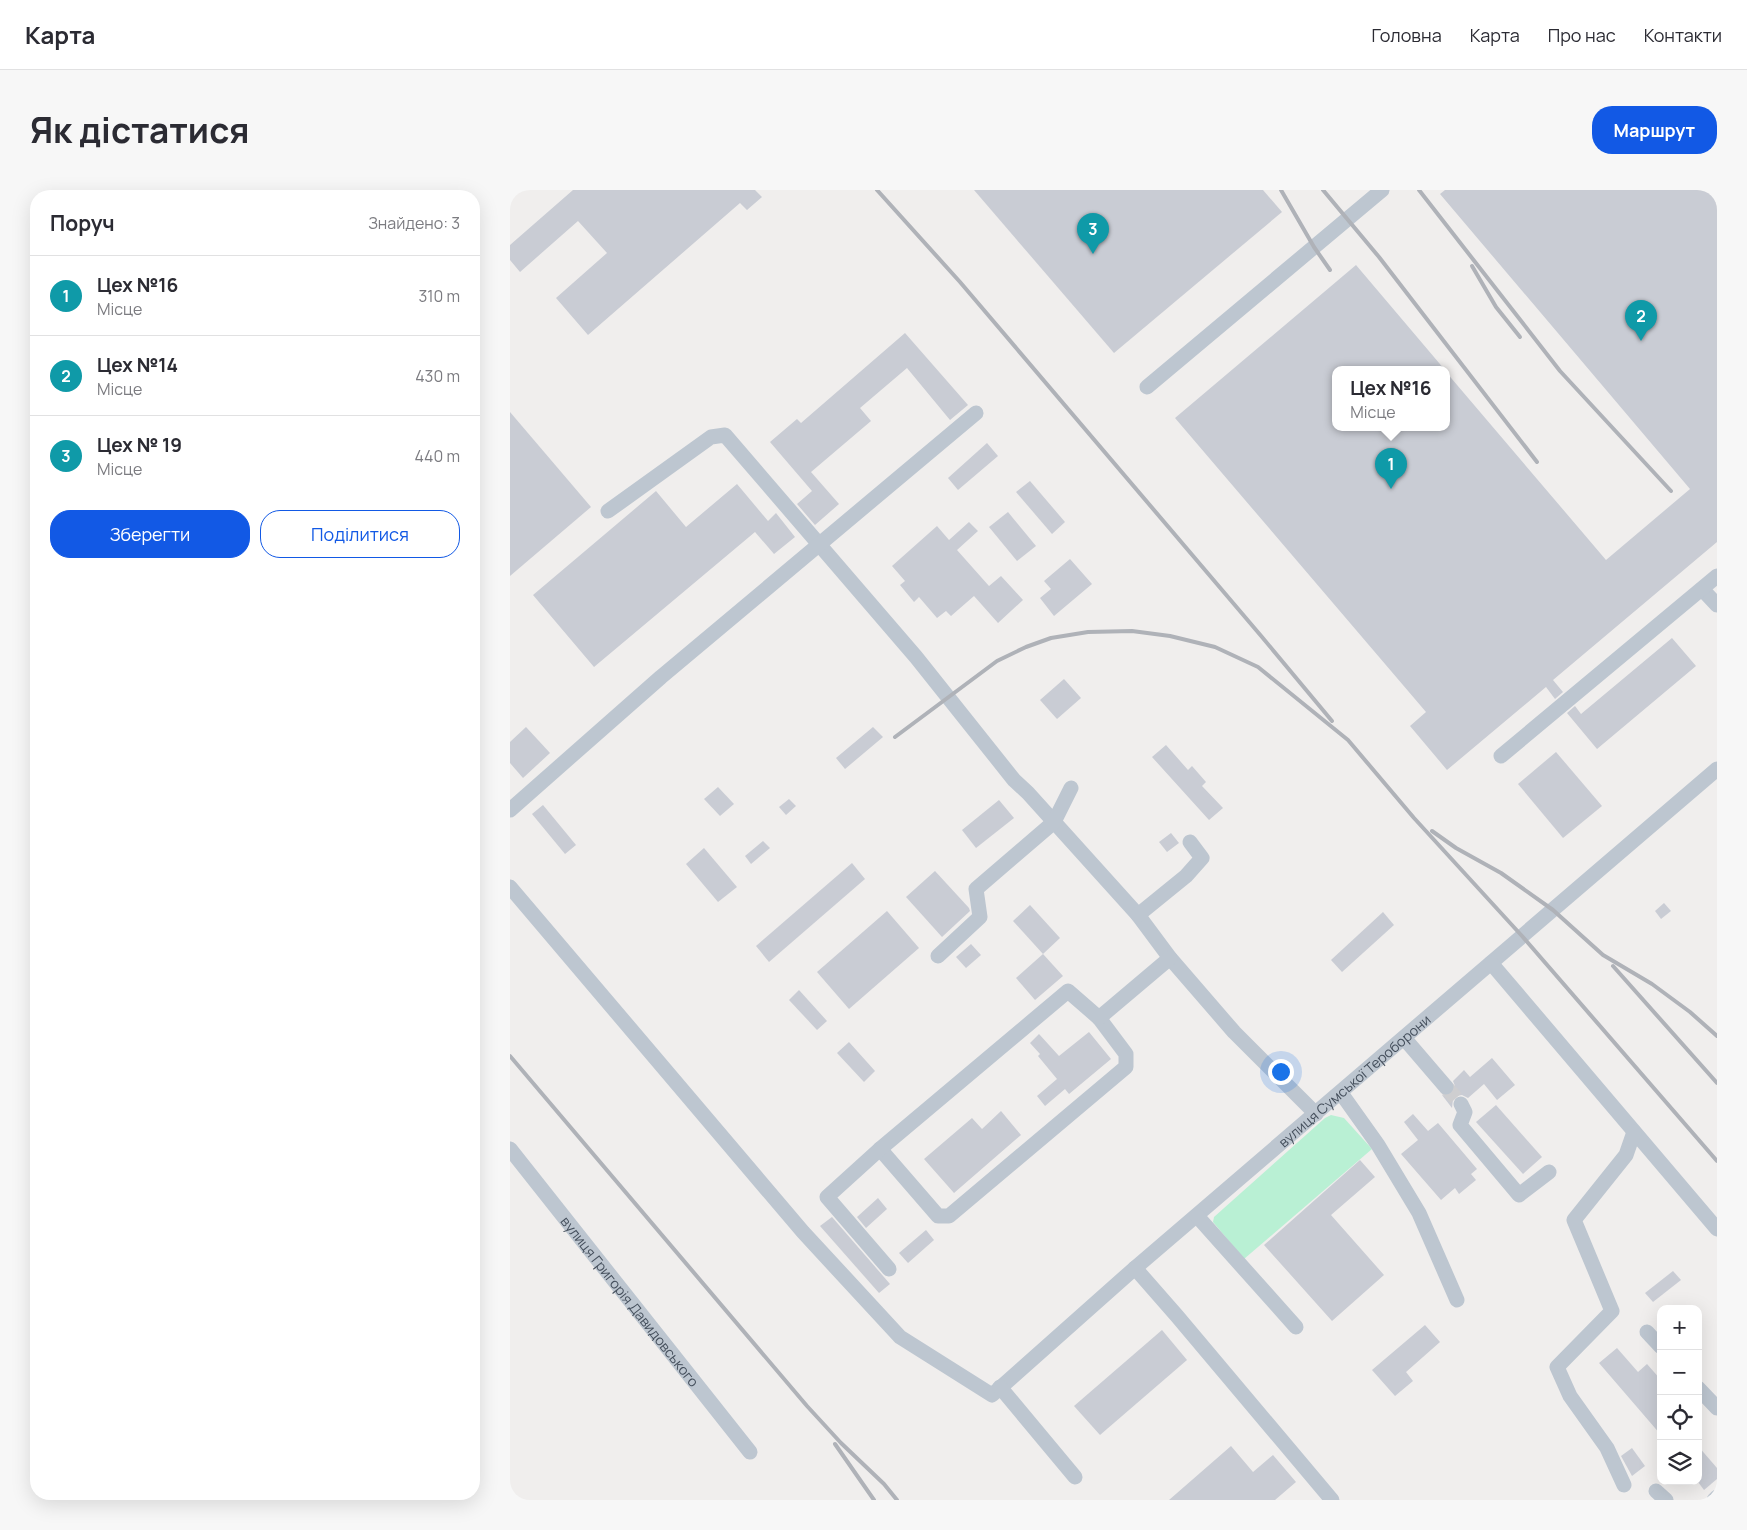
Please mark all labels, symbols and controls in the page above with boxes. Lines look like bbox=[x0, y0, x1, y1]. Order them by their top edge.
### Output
text: Карта bbox=[25, 18, 95, 51]
text: Головна bbox=[1372, 23, 1442, 47]
text: Карта bbox=[1470, 23, 1520, 47]
text: Про нас bbox=[1548, 23, 1616, 47]
text: Контакти bbox=[1644, 23, 1722, 47]
text: Як дістатися bbox=[30, 106, 249, 154]
button: Маршрут bbox=[1592, 106, 1717, 154]
text: Поруч bbox=[50, 209, 115, 237]
text: Знайдено: 3 bbox=[368, 212, 460, 234]
pin: 3 bbox=[1077, 213, 1109, 254]
text: Цех №16 bbox=[97, 272, 178, 298]
text: 1 bbox=[62, 285, 70, 307]
text: 310 m bbox=[418, 285, 460, 307]
text: Місце bbox=[97, 298, 142, 320]
pin: 2 bbox=[1625, 300, 1657, 341]
text: Цех №14 bbox=[97, 352, 178, 378]
text: 2 bbox=[61, 365, 71, 387]
text: 430 m bbox=[415, 365, 460, 387]
popup bbox=[1332, 366, 1450, 431]
text: Цех №16 bbox=[1350, 375, 1432, 401]
text: Місце bbox=[97, 378, 142, 400]
text: Місце bbox=[1350, 401, 1396, 423]
text: Цех № 19 bbox=[97, 432, 182, 458]
text: 3 bbox=[61, 445, 71, 467]
text: 440 m bbox=[414, 445, 460, 467]
pin: 1 bbox=[1375, 448, 1407, 489]
text: Місце bbox=[97, 458, 142, 480]
button: Зберегти bbox=[50, 510, 250, 558]
button: Поділитися bbox=[260, 510, 460, 558]
street label: вулиця Сумської Тероборони bbox=[1274, 1010, 1434, 1151]
your location bbox=[1268, 1059, 1294, 1085]
street label: вулиця Григорія Давидовського bbox=[557, 1212, 704, 1390]
map controls bbox=[1657, 1305, 1702, 1485]
button: + bbox=[1657, 1305, 1702, 1350]
button: − bbox=[1657, 1350, 1702, 1395]
button: locate bbox=[1657, 1395, 1702, 1440]
button: layers bbox=[1657, 1440, 1702, 1485]

